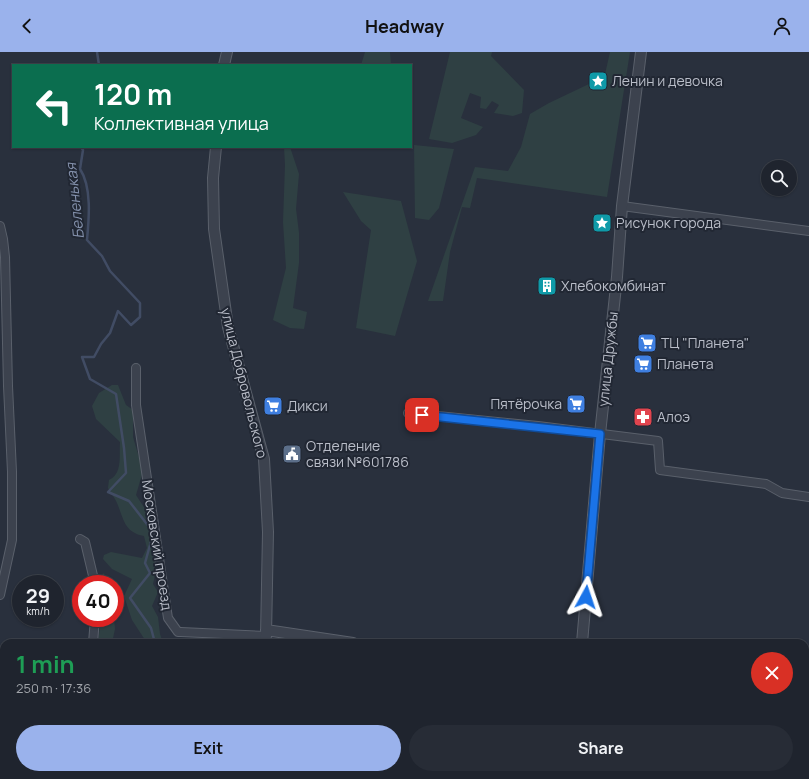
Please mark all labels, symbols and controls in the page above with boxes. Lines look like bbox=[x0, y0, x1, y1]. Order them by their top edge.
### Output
text: Headway bbox=[365, 14, 444, 38]
icon: back bbox=[16, 15, 38, 37]
icon: person bbox=[771, 15, 793, 37]
place icon: Ленин и девочка bbox=[587, 70, 609, 92]
place label: Ленин и девочка bbox=[612, 71, 723, 90]
text: 120 m bbox=[94, 75, 172, 113]
icon: left bbox=[28, 80, 80, 132]
text: Коллективная улица bbox=[94, 111, 269, 135]
water label: Беленькая bbox=[60, 160, 89, 240]
map controls bbox=[761, 160, 797, 196]
button: search bbox=[761, 160, 797, 196]
place icon: Рисунок города bbox=[591, 212, 613, 234]
place label: Рисунок города bbox=[616, 213, 721, 232]
building icon: Хлебокомбинат bbox=[536, 275, 558, 297]
place label: Хлебокомбинат bbox=[561, 276, 666, 295]
street label: улица Добровольского bbox=[217, 306, 272, 460]
street label: улица Дружбы bbox=[593, 311, 622, 407]
supermarket icon: ТЦ "Планета" bbox=[636, 332, 658, 354]
place label: ТЦ "Планета" bbox=[661, 333, 749, 352]
supermarket icon: Планета bbox=[632, 353, 654, 375]
place label: Планета bbox=[657, 354, 713, 373]
supermarket icon: Пятёрочка bbox=[565, 393, 587, 415]
place label: Пятёрочка bbox=[490, 394, 562, 413]
supermarket icon: Дикси bbox=[262, 395, 284, 417]
place label: Дикси bbox=[287, 396, 328, 415]
pin bbox=[405, 398, 439, 432]
icon: arrive bbox=[411, 404, 433, 426]
pharmacy icon: Алоэ bbox=[632, 406, 654, 428]
place label: Алоэ bbox=[657, 407, 690, 426]
place label: Отделение связи №601786 bbox=[306, 436, 409, 471]
public building icon: Отделение связи №601786 bbox=[281, 443, 303, 465]
street label: Московский проезд bbox=[138, 478, 177, 611]
speed limit sign: 40 bbox=[72, 575, 124, 627]
position arrow bbox=[565, 576, 607, 618]
text: 29 bbox=[26, 582, 50, 609]
text: km/h bbox=[26, 604, 50, 618]
text: 1 min bbox=[16, 647, 75, 680]
button: close bbox=[751, 652, 793, 694]
text: 250 m · 17:36 bbox=[16, 679, 91, 697]
button: Exit bbox=[16, 725, 401, 771]
button: Share bbox=[409, 725, 793, 771]

